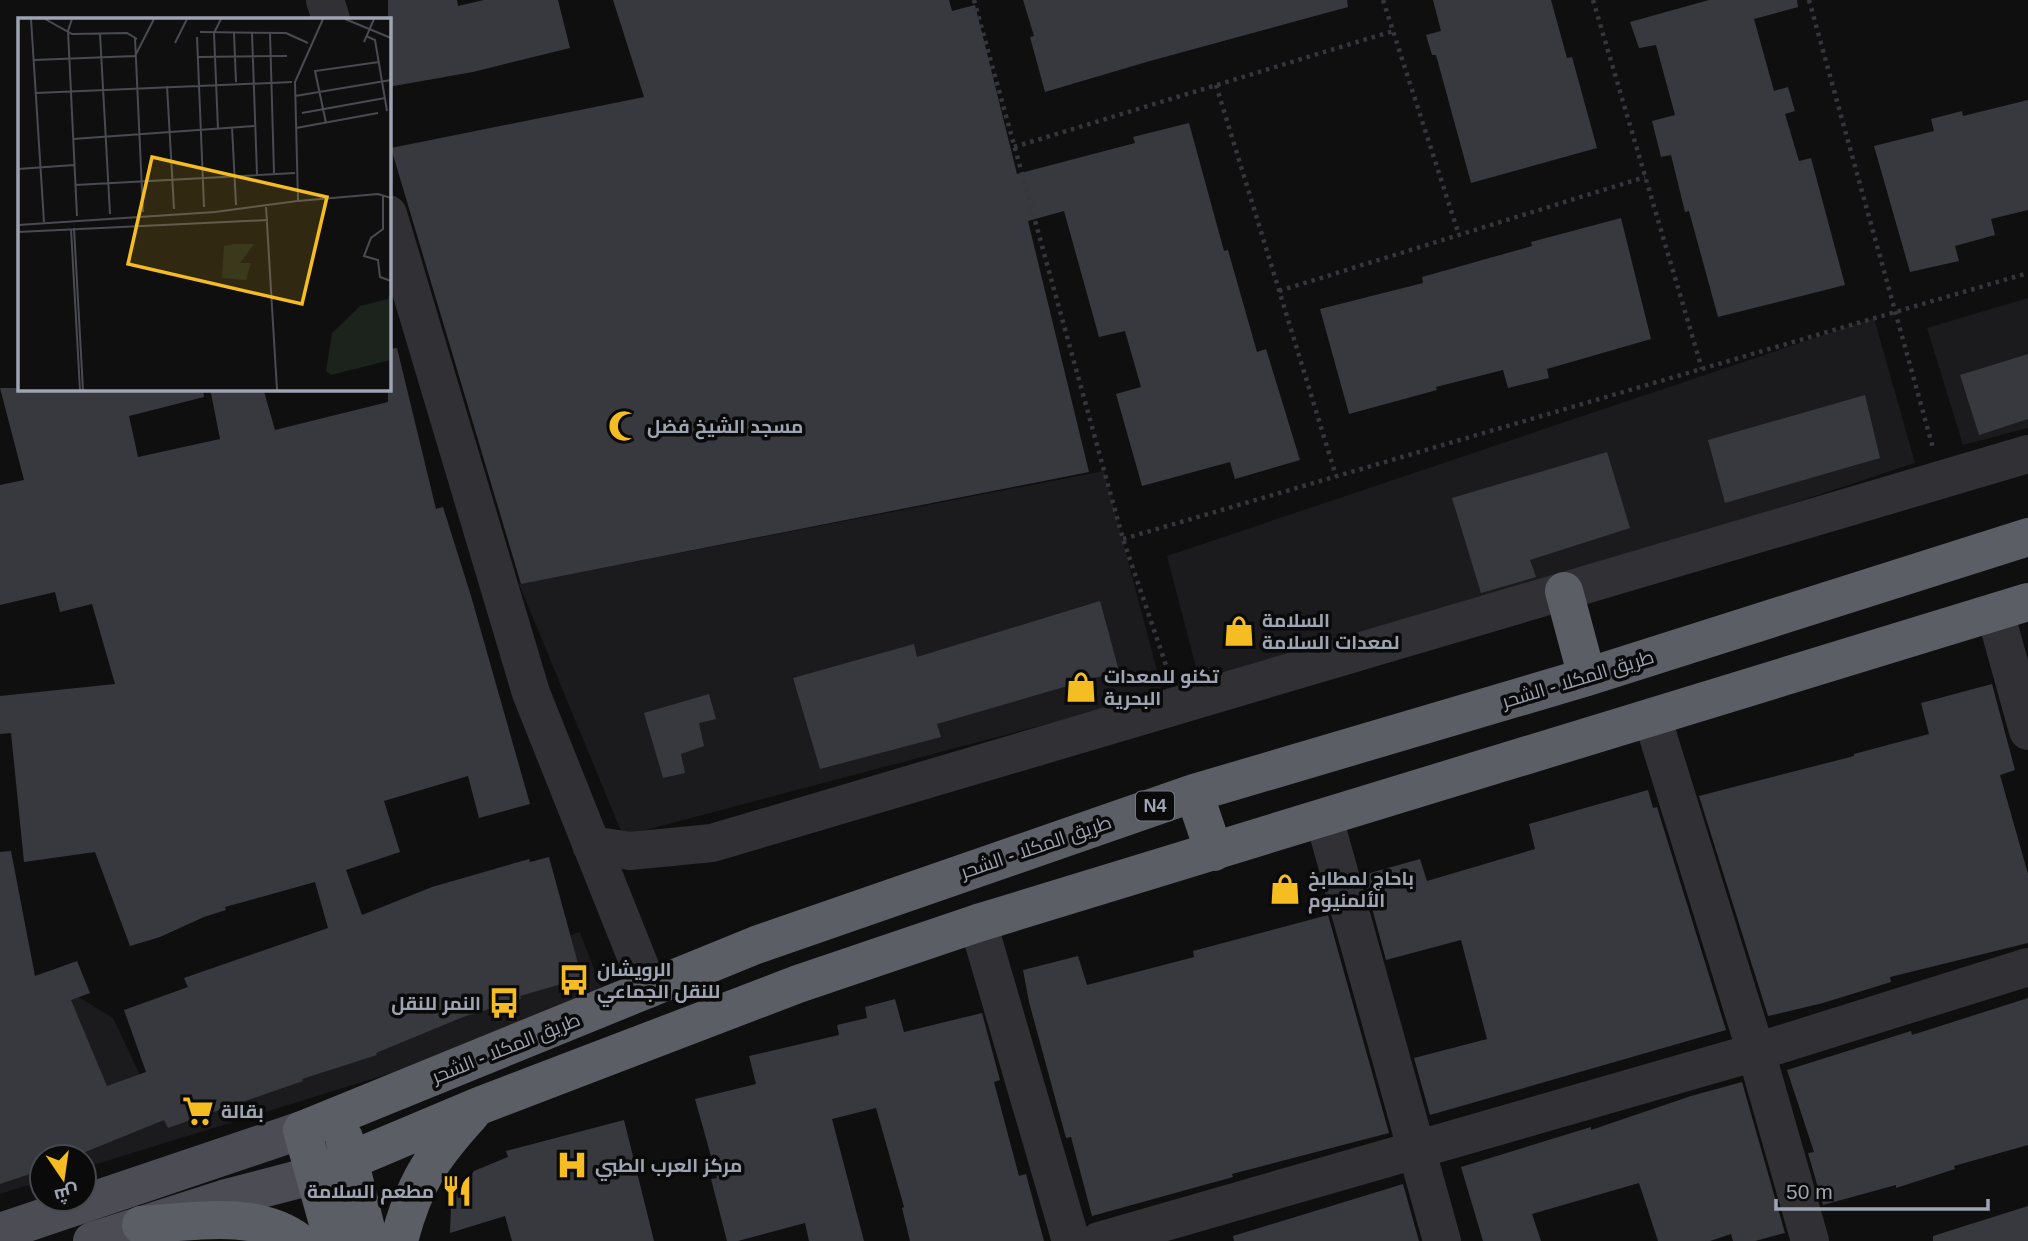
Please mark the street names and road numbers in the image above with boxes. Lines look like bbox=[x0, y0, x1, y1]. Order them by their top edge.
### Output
street label: طريق المكلا - الشحر bbox=[1499, 646, 1657, 714]
road number: N4 bbox=[1136, 792, 1174, 820]
street label: طريق المكلا - الشحر bbox=[957, 811, 1115, 885]
street label: طريق المكلا - الشحر bbox=[428, 1009, 584, 1090]

